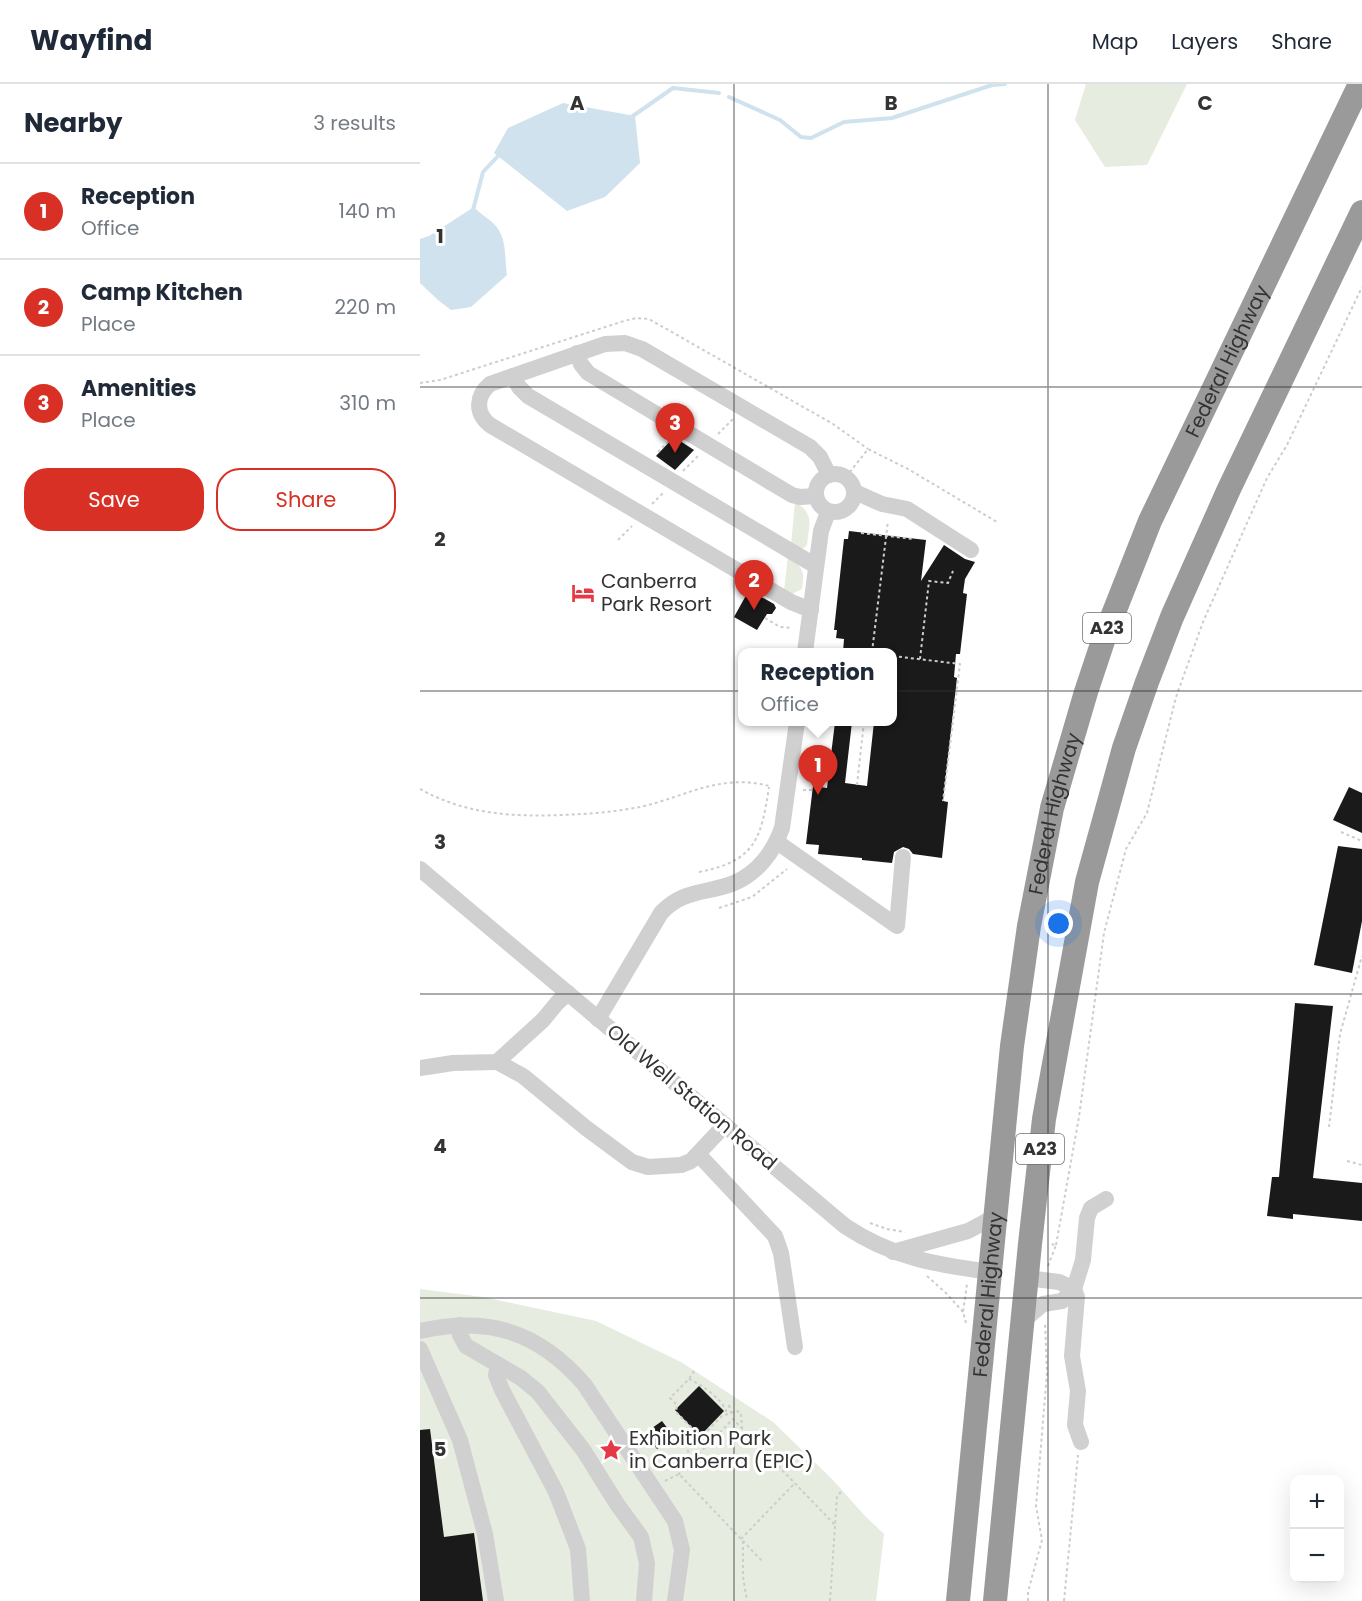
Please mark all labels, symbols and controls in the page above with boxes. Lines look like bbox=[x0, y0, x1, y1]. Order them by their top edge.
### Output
text: Wayfind bbox=[30, 21, 152, 60]
text: Map bbox=[1092, 27, 1138, 56]
text: Layers bbox=[1171, 27, 1238, 56]
text: Share bbox=[1271, 27, 1332, 56]
text: A bbox=[570, 89, 585, 117]
text: B bbox=[884, 89, 898, 117]
text: C bbox=[1197, 89, 1213, 117]
text: Nearby bbox=[24, 105, 122, 141]
text: 3 results bbox=[313, 109, 396, 137]
text: Reception bbox=[81, 181, 195, 212]
text: 1 bbox=[40, 197, 47, 225]
text: 140 m bbox=[339, 197, 396, 225]
text: Office bbox=[81, 214, 139, 242]
text: 1 bbox=[436, 222, 444, 250]
text: Camp Kitchen bbox=[81, 277, 243, 308]
street label: Federal Highway bbox=[1178, 280, 1275, 442]
text: 2 bbox=[38, 293, 49, 321]
text: 220 m bbox=[335, 293, 396, 321]
text: Place bbox=[81, 310, 136, 338]
text: Amenities bbox=[81, 373, 197, 404]
text: 3 bbox=[37, 389, 50, 417]
text: 310 m bbox=[339, 389, 396, 417]
pin: 3 bbox=[656, 404, 694, 453]
text: Place bbox=[81, 406, 136, 434]
button: Save bbox=[24, 468, 204, 531]
button: Share bbox=[216, 468, 396, 531]
text: 2 bbox=[434, 525, 446, 553]
pin: 2 bbox=[734, 560, 774, 610]
place label: Canberra Park Resort bbox=[601, 567, 712, 618]
hotel icon: Canberra Park Resort bbox=[570, 580, 596, 606]
road number: A23 bbox=[1083, 613, 1131, 643]
popup bbox=[738, 648, 897, 726]
text: Reception bbox=[761, 657, 874, 688]
text: Office bbox=[761, 690, 819, 718]
street label: Federal Highway bbox=[1021, 729, 1087, 897]
pin: 1 bbox=[798, 746, 838, 795]
text: 3 bbox=[434, 828, 446, 856]
your location bbox=[1044, 909, 1073, 938]
street label: Old Well Station Road bbox=[601, 1017, 783, 1177]
text: 4 bbox=[433, 1132, 447, 1160]
road number: A23 bbox=[1016, 1134, 1064, 1164]
street label: Federal Highway bbox=[966, 1210, 1010, 1378]
place label: Exhibition Park in Canberra (EPIC) bbox=[629, 1424, 814, 1475]
text: 5 bbox=[434, 1435, 447, 1463]
place icon: Exhibition Park in Canberra (EPIC) bbox=[598, 1437, 624, 1463]
map controls bbox=[1290, 1475, 1344, 1583]
button: + bbox=[1290, 1475, 1344, 1529]
button: − bbox=[1290, 1529, 1344, 1583]

